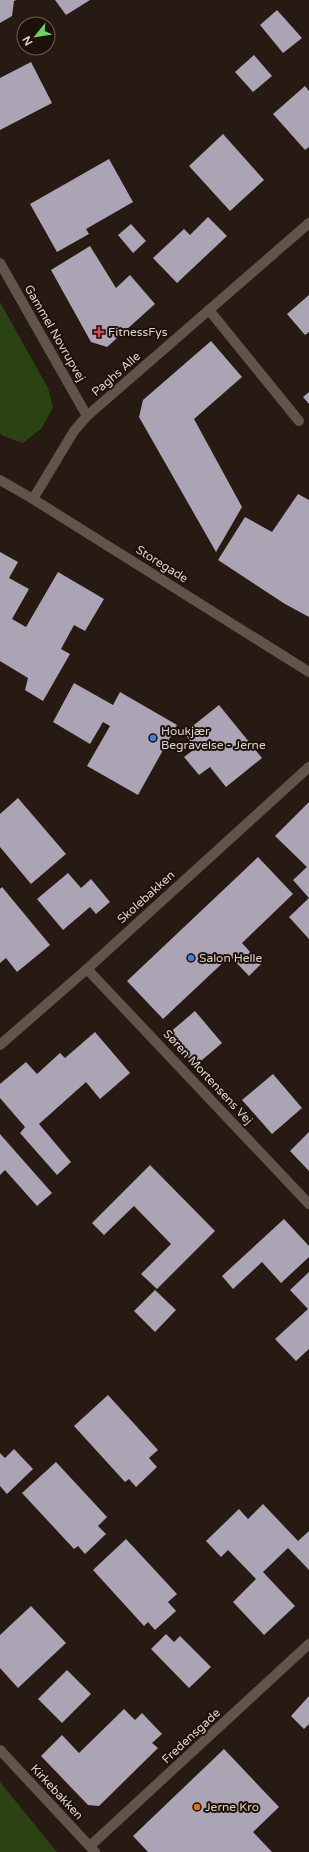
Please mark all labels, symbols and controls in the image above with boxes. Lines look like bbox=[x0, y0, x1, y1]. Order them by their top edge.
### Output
north arrow bbox=[16, 16, 56, 56]
text: N bbox=[20, 34, 36, 48]
street label: Gammel Novrupvej bbox=[22, 282, 88, 384]
place label: FitnessFys bbox=[108, 325, 168, 339]
marker: FitnessFys bbox=[93, 326, 105, 338]
street label: Paghs Alle bbox=[89, 349, 143, 399]
street label: Storegade bbox=[133, 542, 191, 586]
place label: Houkjær Begravelse - Jerne bbox=[161, 724, 266, 752]
marker: Houkjær Begravelse - Jerne bbox=[148, 733, 158, 743]
street label: Skolebakken bbox=[114, 868, 178, 926]
place label: Salon Helle bbox=[199, 951, 263, 965]
marker: Salon Helle bbox=[186, 953, 196, 963]
street label: Søren Mortensens Vej bbox=[160, 1027, 256, 1127]
street label: Fredensgade bbox=[159, 1705, 223, 1766]
street label: Kirkebakken bbox=[28, 1762, 86, 1822]
place label: Jerne Kro bbox=[205, 1800, 259, 1814]
marker: Jerne Kro bbox=[192, 1802, 202, 1812]

